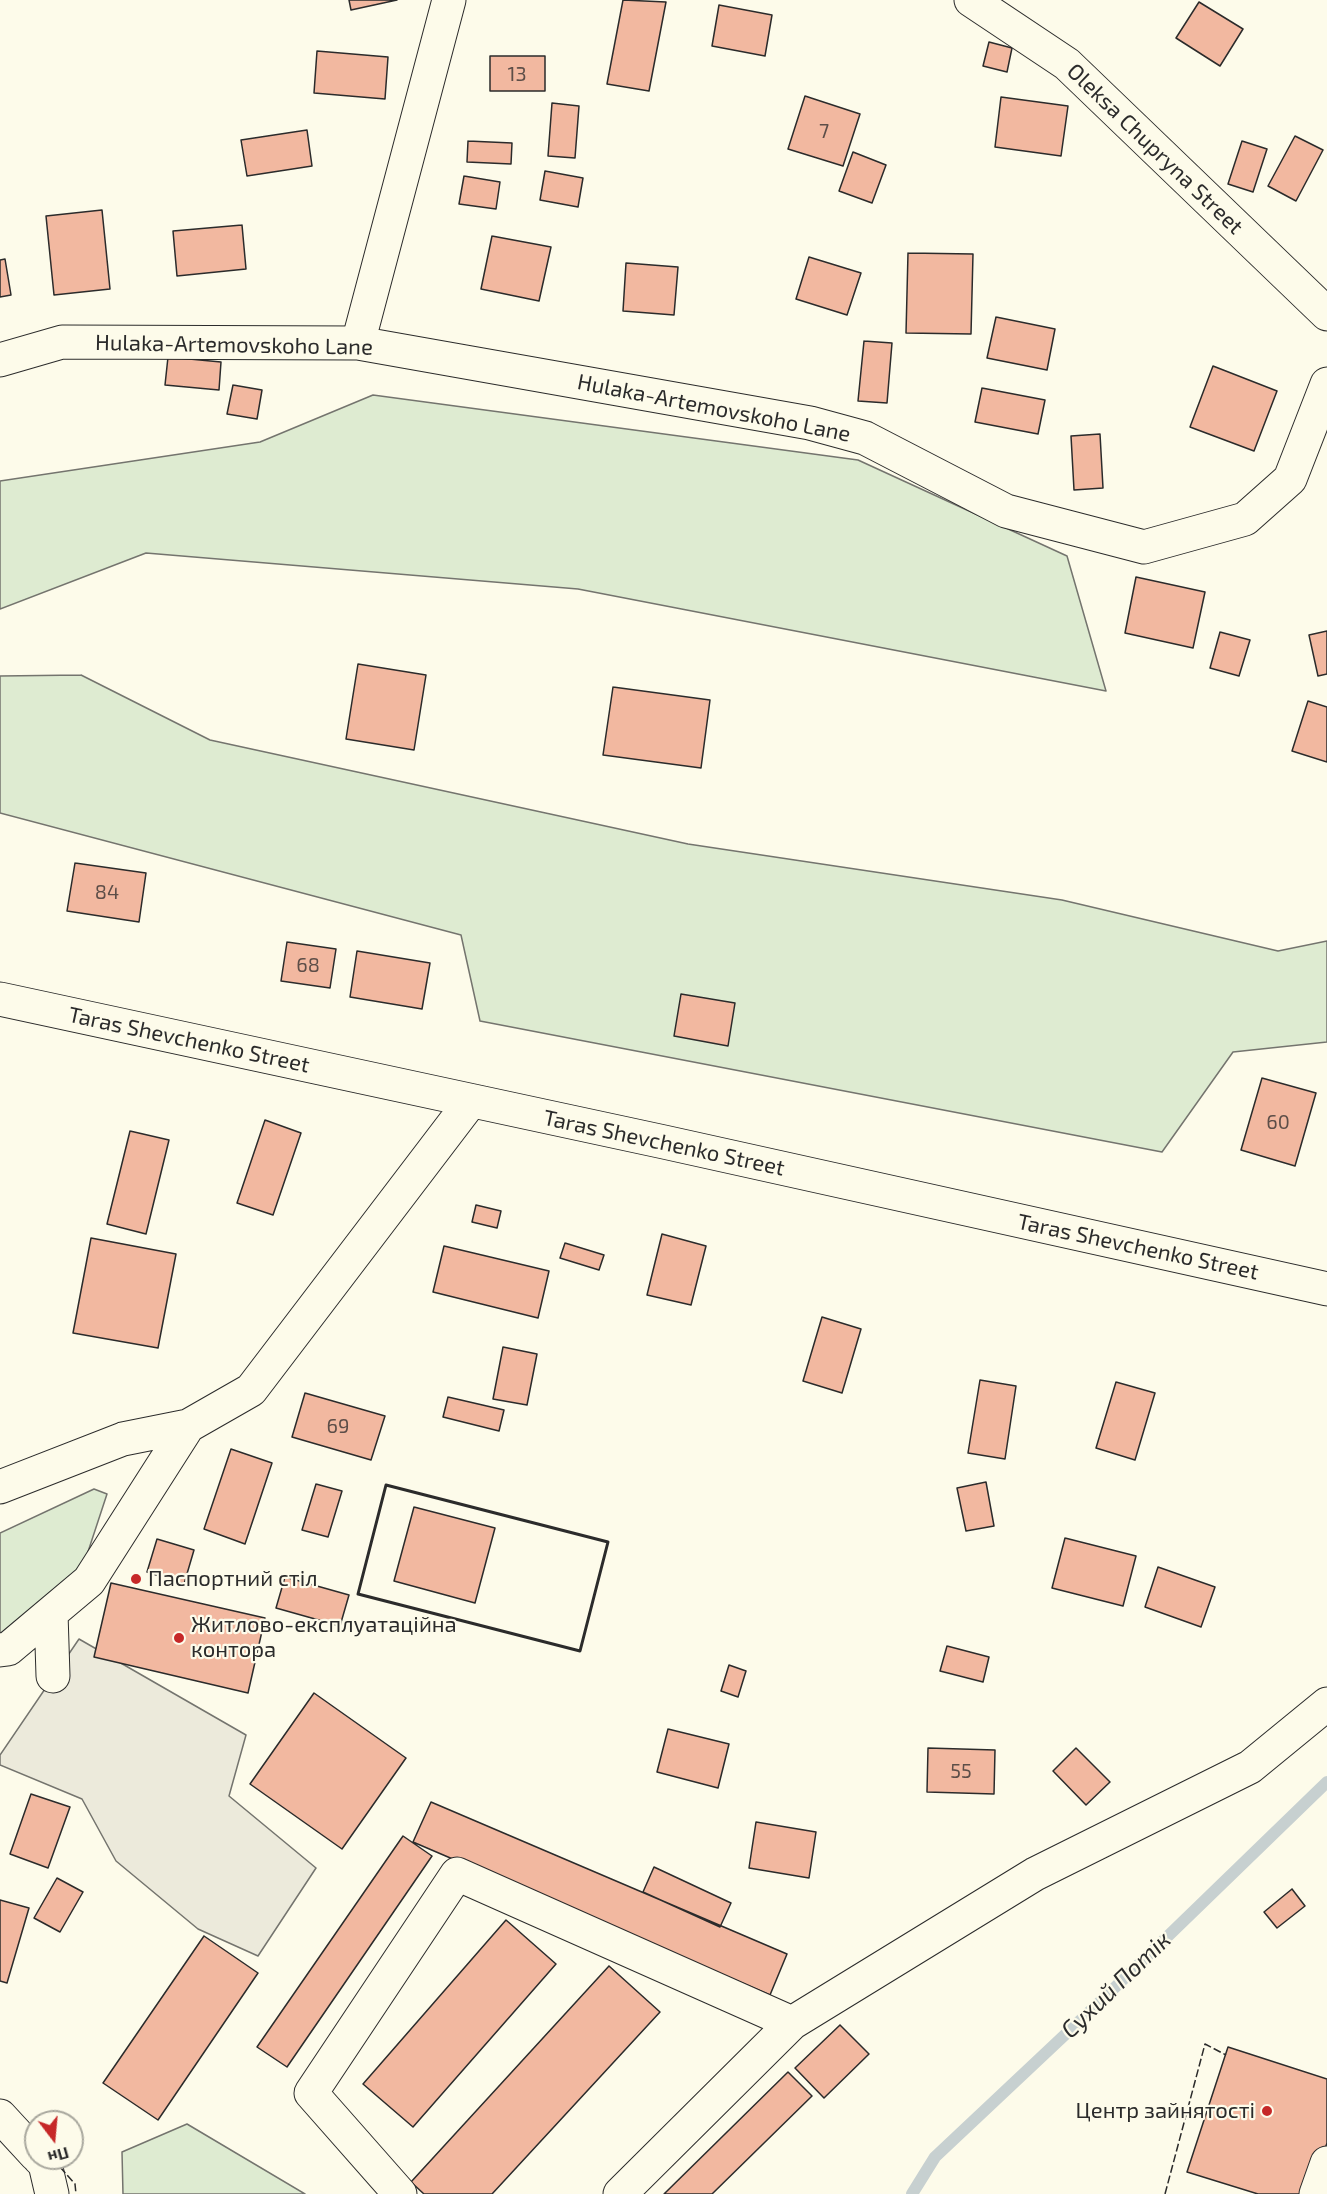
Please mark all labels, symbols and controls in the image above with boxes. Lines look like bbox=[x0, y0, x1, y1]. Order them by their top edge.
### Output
street label: Oleksa Chupryna Street bbox=[1062, 58, 1248, 240]
house number: 13 bbox=[507, 62, 527, 86]
house number: 7 bbox=[819, 119, 829, 143]
street label: Hulaka-Artemovskoho Lane bbox=[95, 329, 373, 361]
street label: Hulaka-Artemovskoho Lane bbox=[575, 369, 853, 447]
house number: 84 bbox=[95, 880, 119, 904]
house number: 68 bbox=[296, 953, 320, 977]
street label: Taras Shevchenko Street bbox=[66, 1002, 312, 1078]
street label: Taras Shevchenko Street bbox=[541, 1105, 787, 1181]
house number: 60 bbox=[1266, 1110, 1290, 1134]
street label: Taras Shevchenko Street bbox=[1015, 1209, 1261, 1285]
house number: 69 bbox=[327, 1414, 349, 1438]
place label: Паспортний стіл bbox=[148, 1566, 318, 1592]
marker: Паспортний стіл bbox=[129, 1572, 143, 1586]
place label: Житлово-експлуатаційна контора bbox=[191, 1612, 457, 1664]
marker: Житлово-експлуатаційна контора bbox=[172, 1631, 186, 1645]
house number: 55 bbox=[950, 1759, 972, 1783]
water label: Сухий Потік bbox=[1055, 1926, 1177, 2044]
place label: Центр зайнятості bbox=[1076, 2098, 1255, 2124]
marker: Центр зайнятості bbox=[1260, 2104, 1274, 2118]
north arrow bbox=[24, 2110, 84, 2170]
text: Пн bbox=[46, 2144, 71, 2168]

